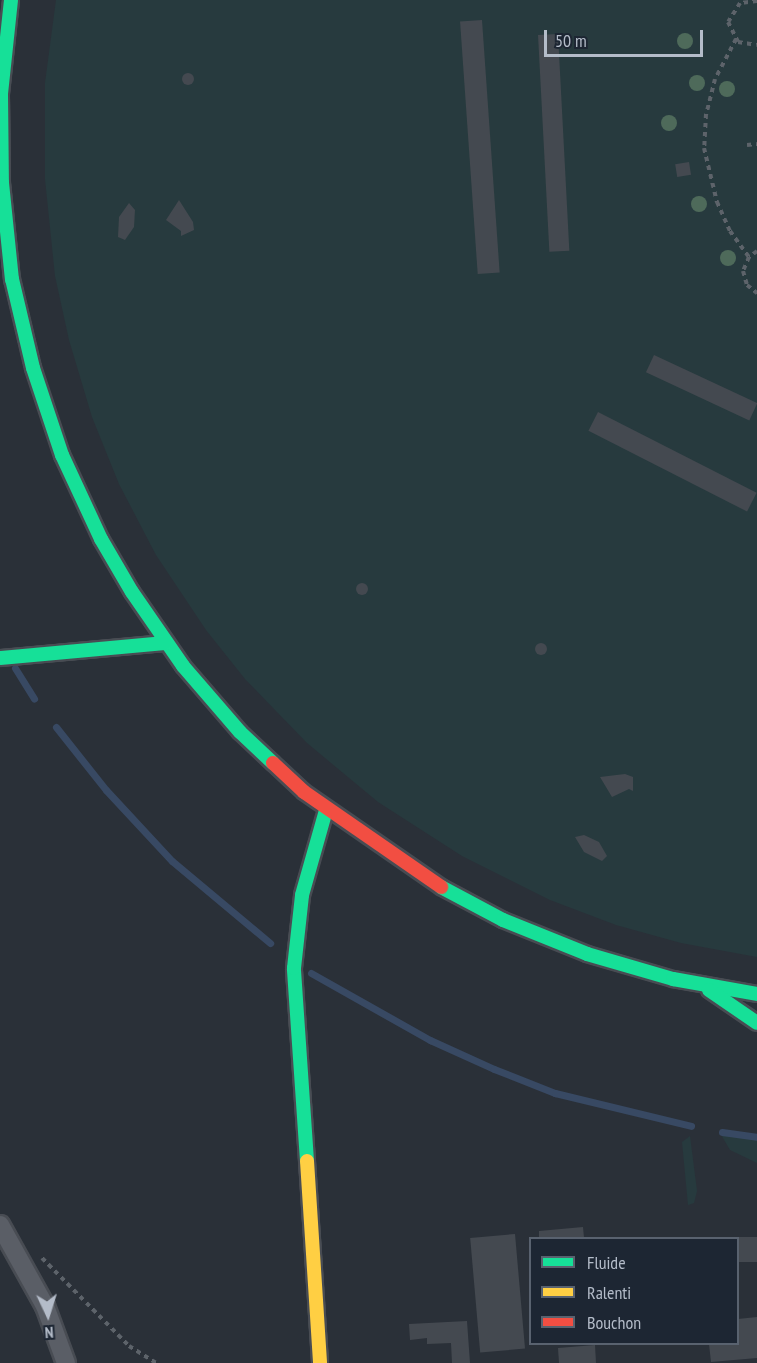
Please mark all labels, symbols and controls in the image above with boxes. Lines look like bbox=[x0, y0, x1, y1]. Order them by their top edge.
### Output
scale bar bbox=[547, 18, 706, 56]
text: 50 m bbox=[555, 29, 587, 52]
legend bbox=[529, 1237, 739, 1345]
text: Fluide bbox=[587, 1251, 626, 1274]
text: Ralenti bbox=[587, 1281, 631, 1304]
north arrow bbox=[18, 1285, 78, 1345]
text: Bouchon bbox=[587, 1311, 641, 1334]
text: N bbox=[44, 1323, 54, 1343]

